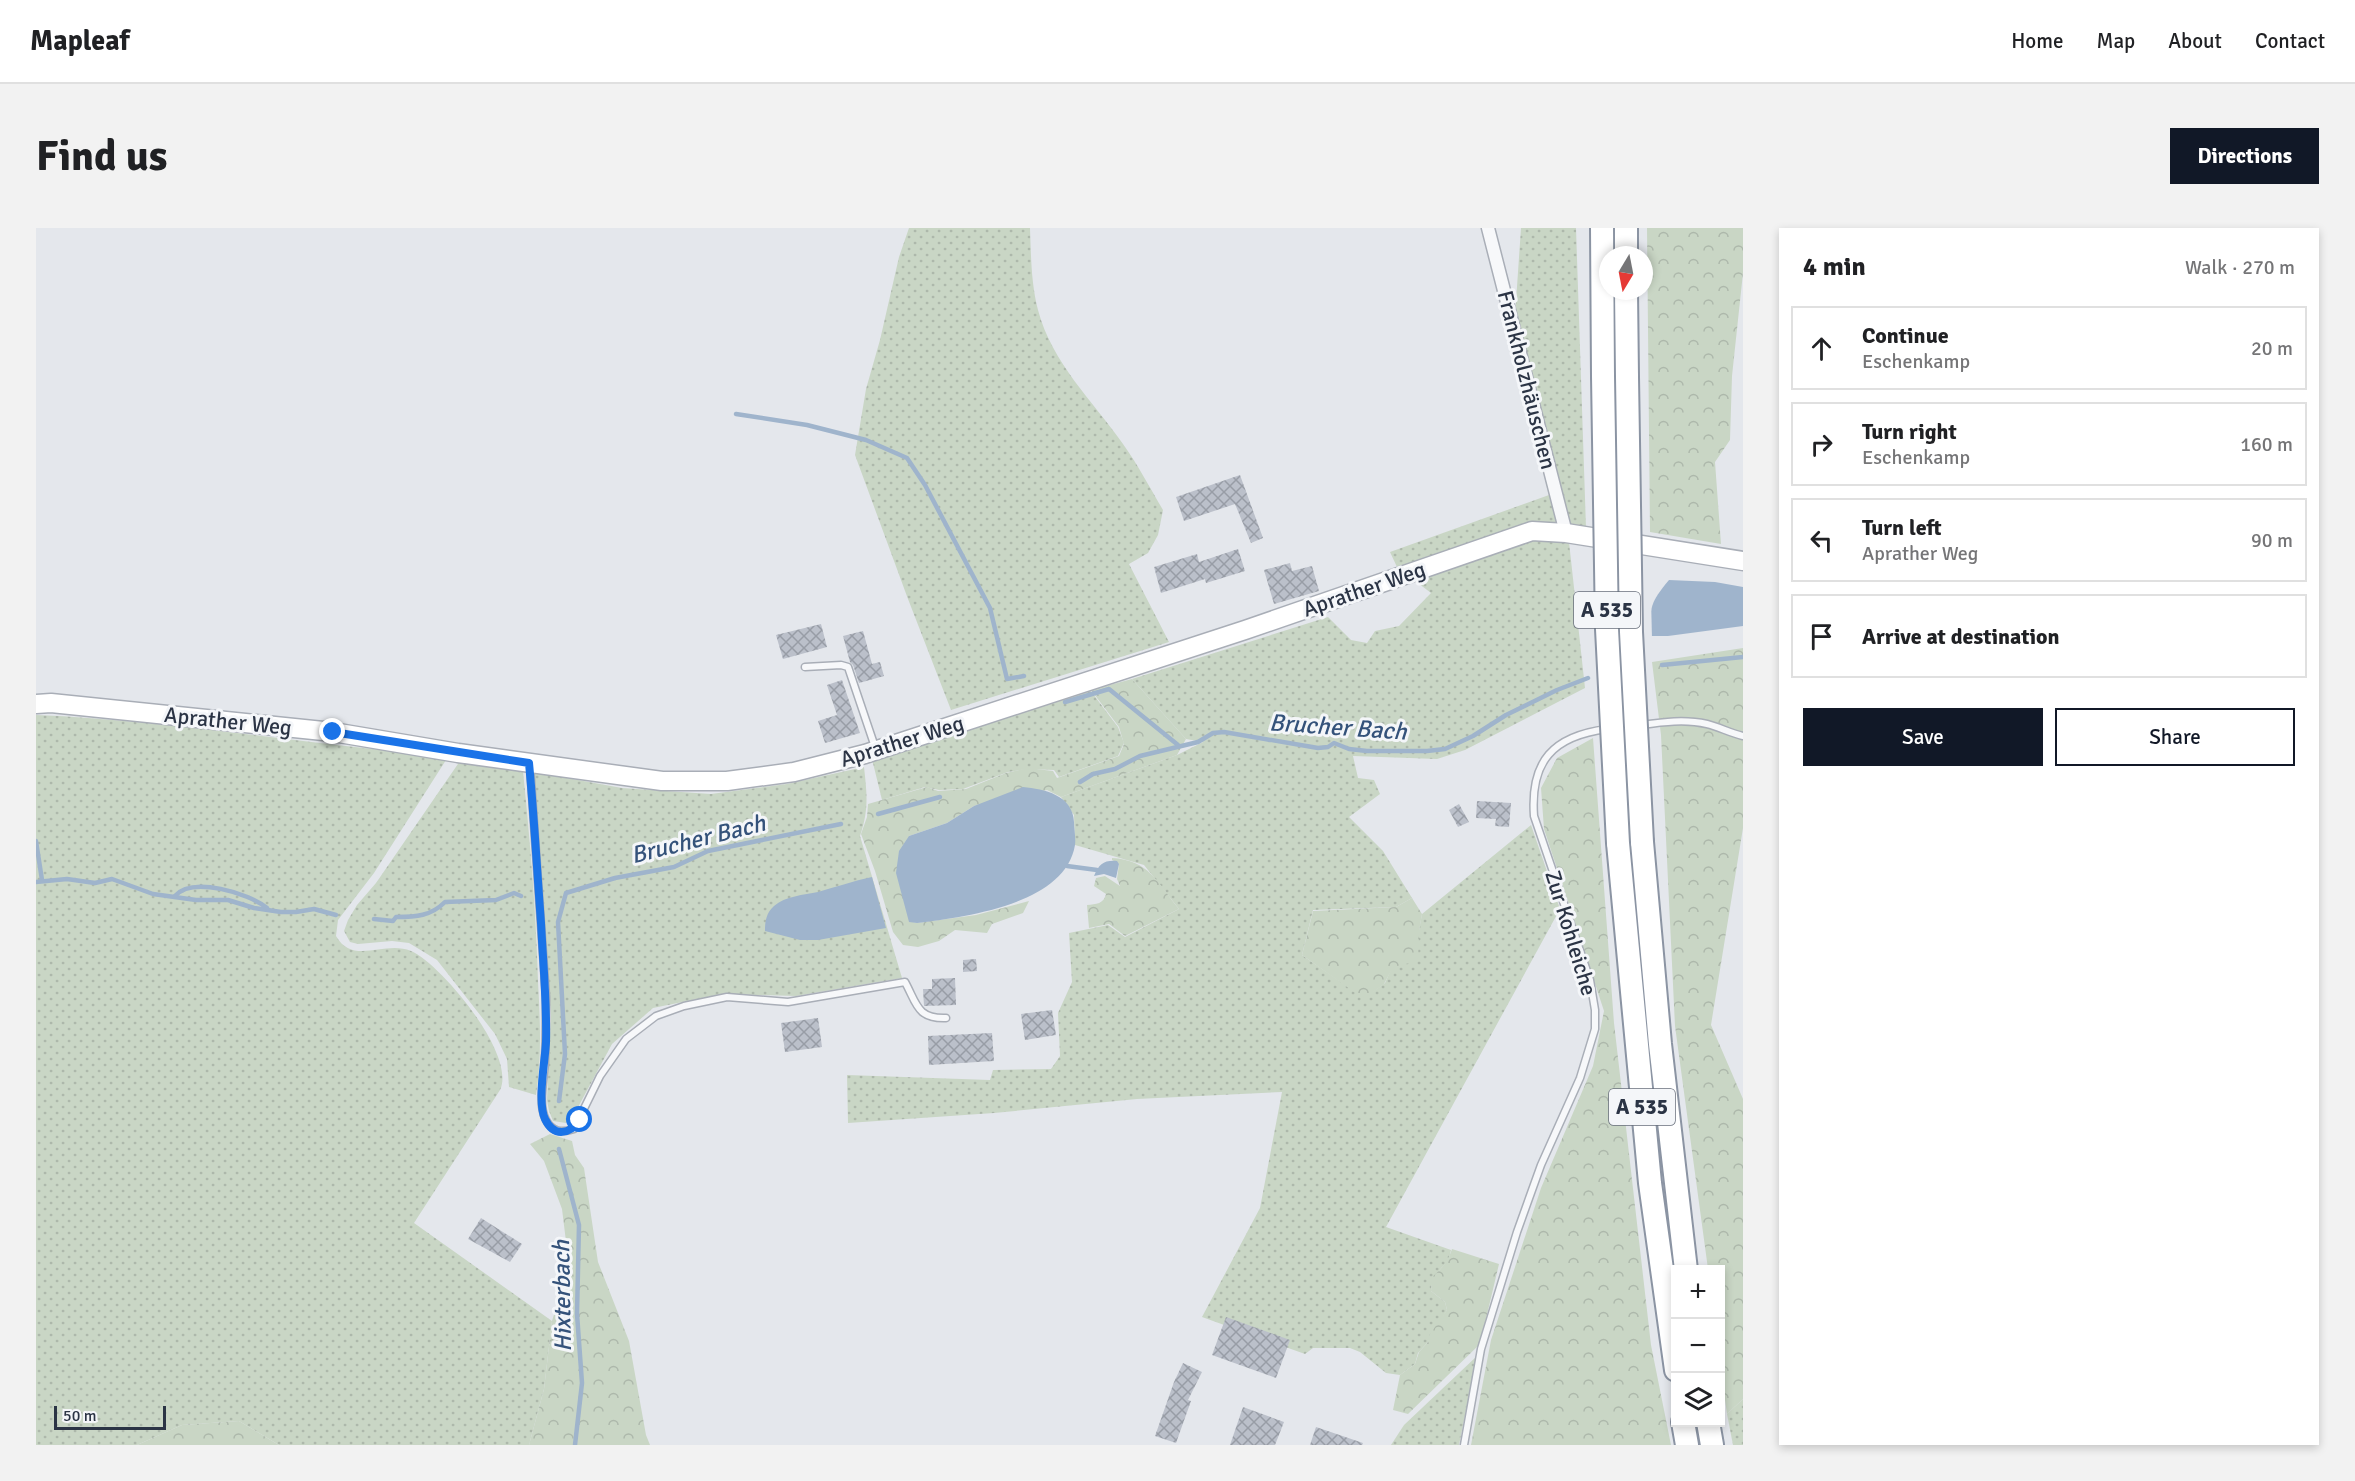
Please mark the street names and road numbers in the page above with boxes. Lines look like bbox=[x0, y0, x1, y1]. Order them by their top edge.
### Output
street label: Frankholzhäuschen bbox=[1492, 288, 1562, 472]
street label: Aprather Weg bbox=[1299, 555, 1429, 623]
road number: A 535 bbox=[1574, 592, 1640, 628]
street label: Aprather Weg bbox=[163, 701, 293, 741]
street label: Aprather Weg bbox=[837, 709, 967, 773]
street label: Zur Kohleiche bbox=[1539, 867, 1603, 999]
road number: A 535 bbox=[1609, 1089, 1675, 1125]

